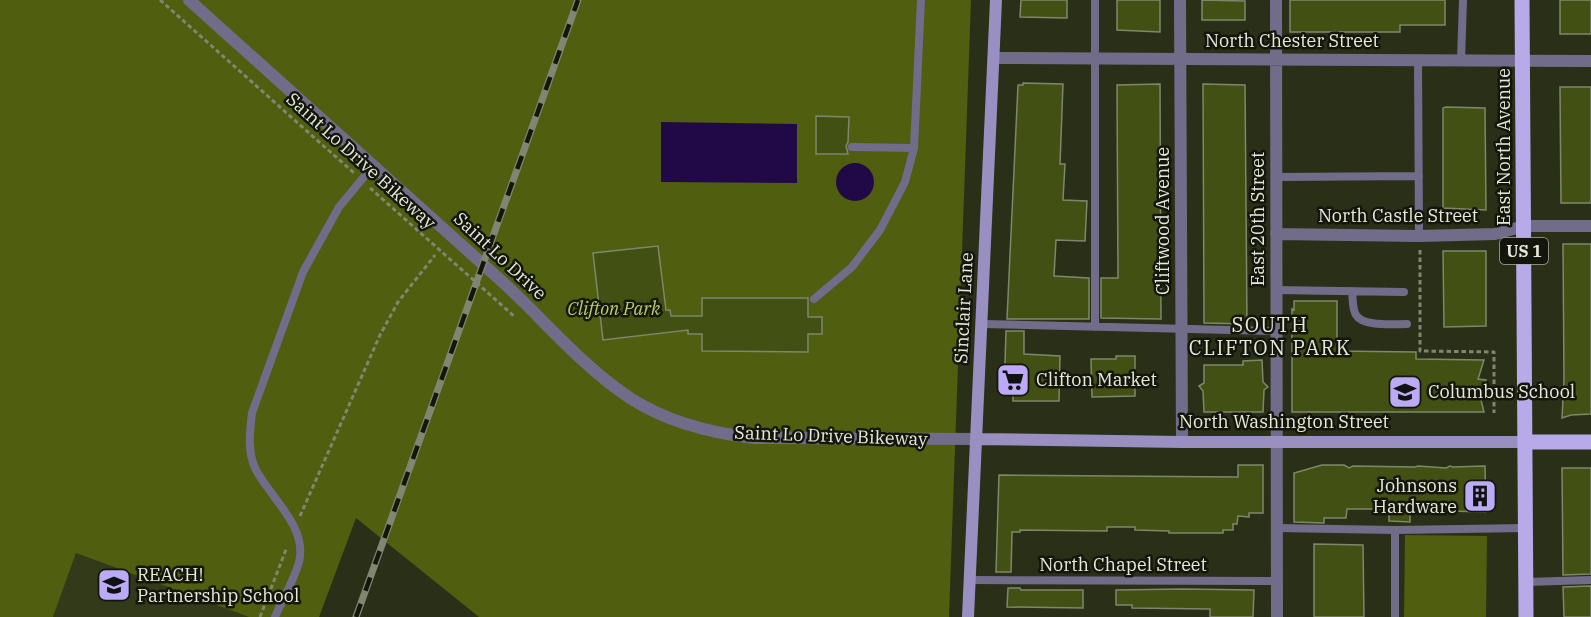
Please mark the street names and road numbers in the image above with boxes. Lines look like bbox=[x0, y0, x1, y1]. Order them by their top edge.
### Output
street label: North Chester Street bbox=[1205, 29, 1379, 52]
street label: East North Avenue bbox=[1492, 68, 1515, 226]
street label: Saint Lo Drive Bikeway bbox=[282, 87, 441, 234]
street label: Cliftwood Avenue bbox=[1151, 147, 1174, 295]
street label: East 20th Street bbox=[1246, 152, 1269, 286]
street label: North Castle Street bbox=[1318, 204, 1478, 227]
street label: Saint Lo Drive bbox=[449, 207, 552, 304]
road number: US 1 bbox=[1500, 238, 1548, 264]
street label: Sinclair Lane bbox=[949, 252, 978, 364]
street label: North Washington Street bbox=[1179, 410, 1389, 433]
street label: Saint Lo Drive Bikeway bbox=[734, 421, 928, 450]
street label: North Chapel Street bbox=[1039, 553, 1207, 576]

